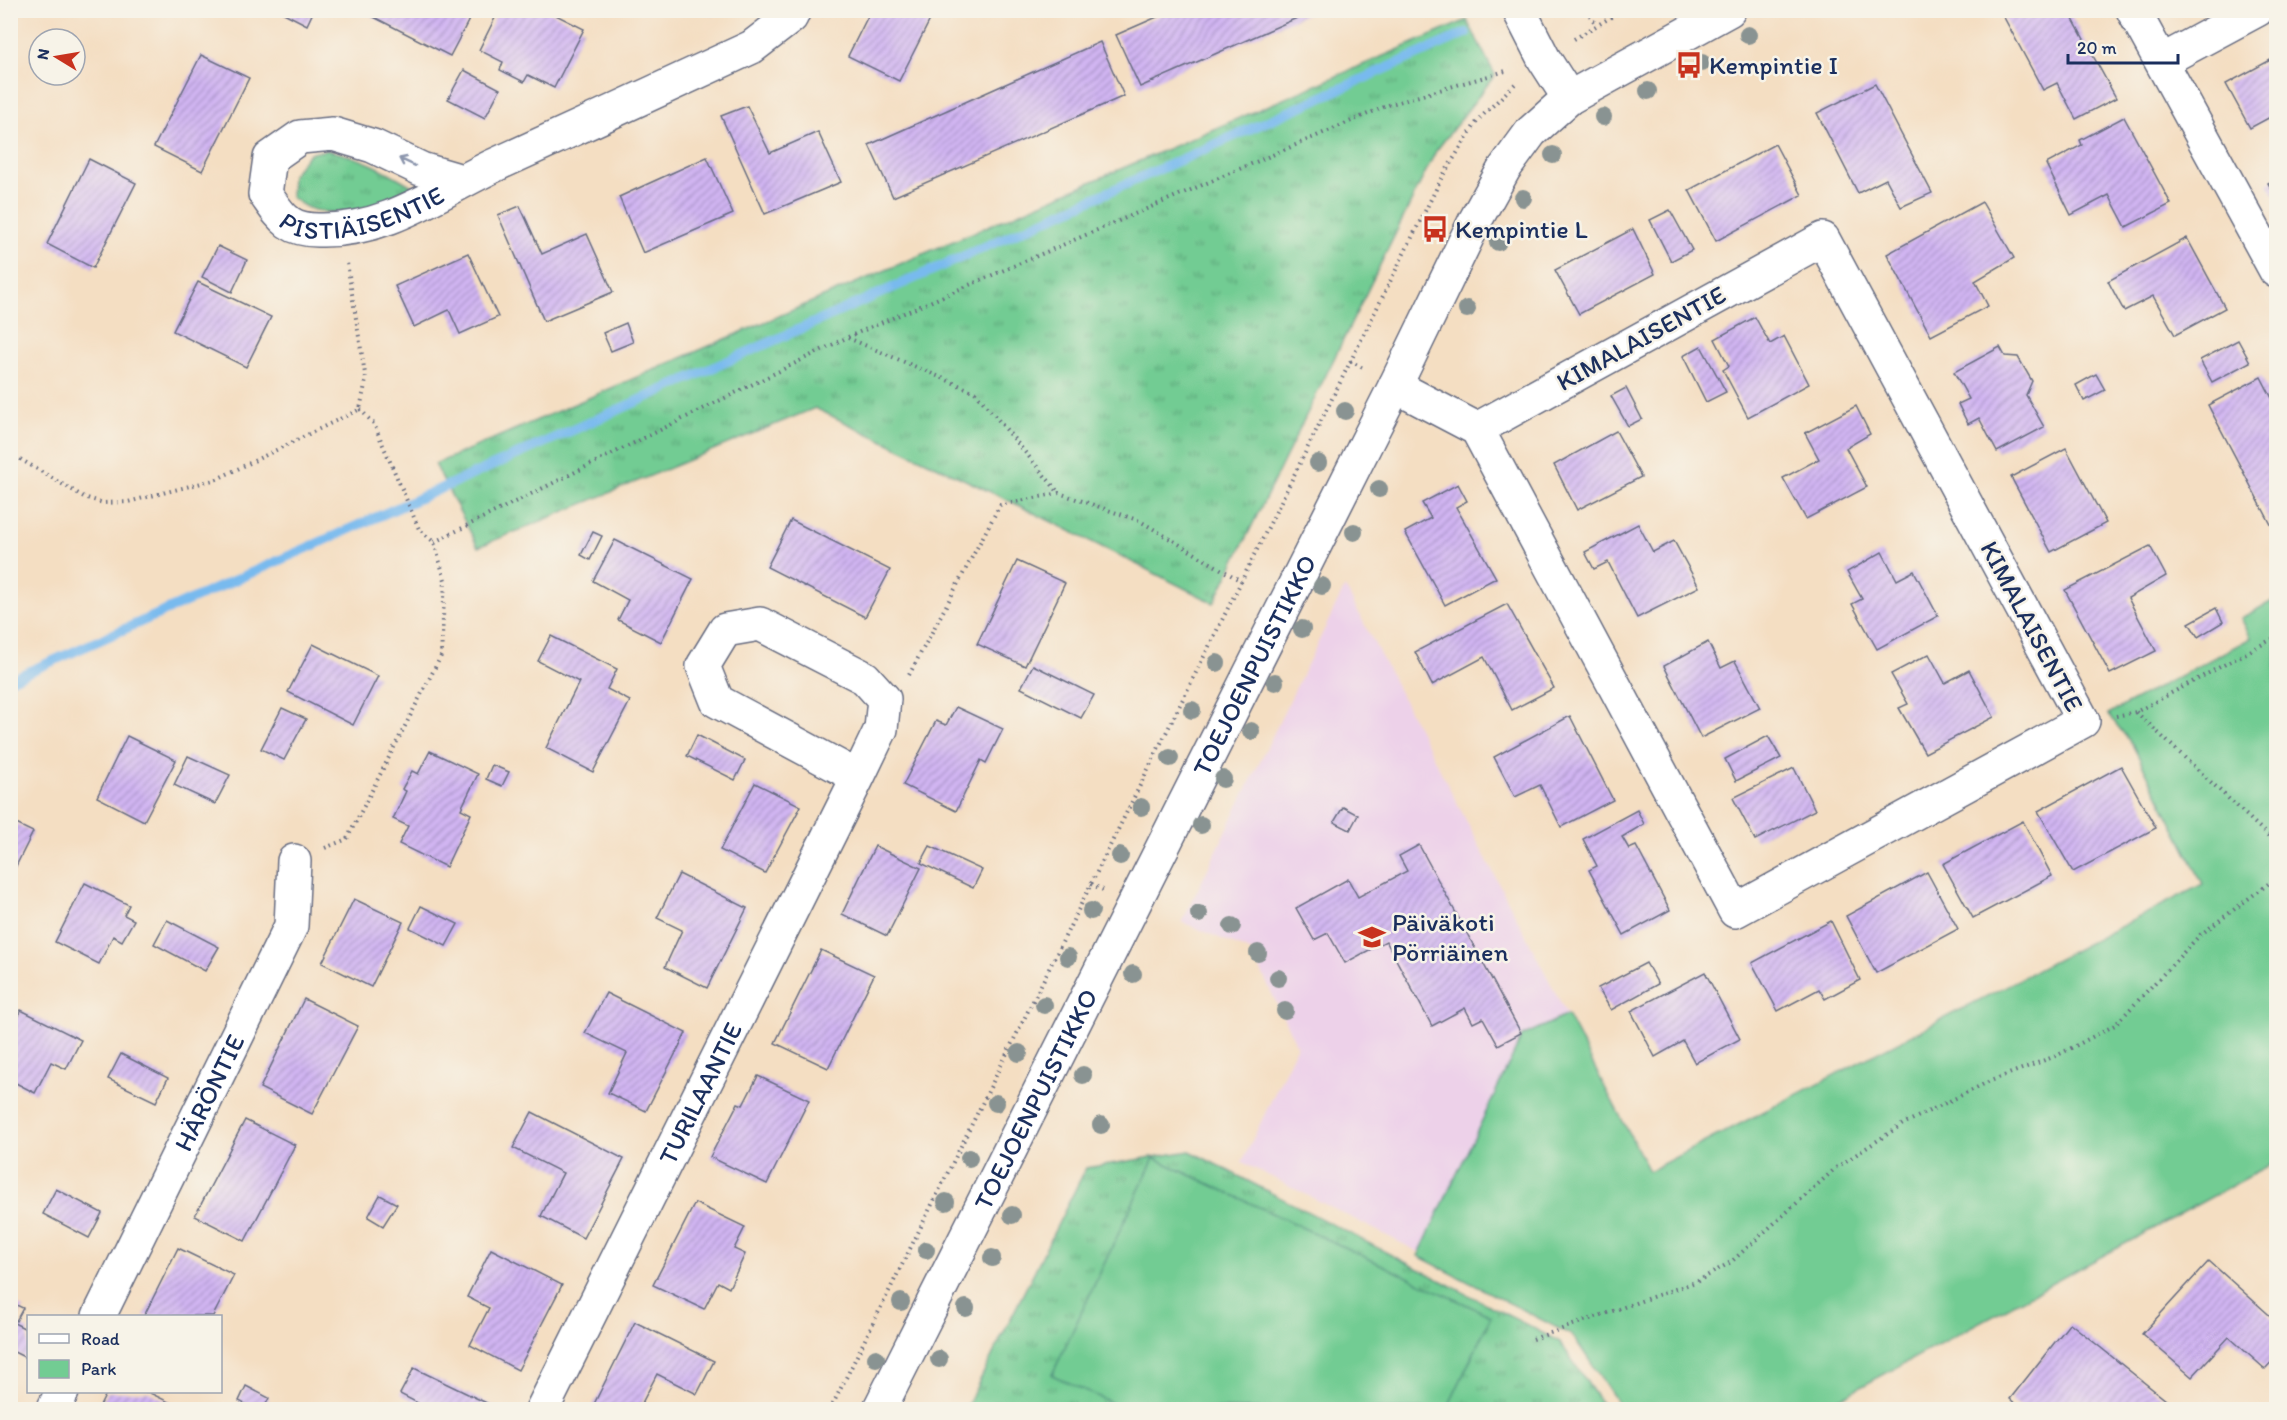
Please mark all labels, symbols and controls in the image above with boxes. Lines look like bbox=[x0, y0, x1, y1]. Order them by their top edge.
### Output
north arrow bbox=[27, 27, 87, 87]
scale bar bbox=[2068, 27, 2178, 65]
text: 20 m bbox=[2077, 37, 2117, 59]
text: N bbox=[32, 47, 53, 61]
place label: Kempintie I bbox=[1709, 49, 1838, 81]
bus stop icon: Kempintie I bbox=[1674, 50, 1704, 80]
one-way arrow bbox=[398, 156, 416, 167]
street label: PISTIÄISENTIE bbox=[273, 179, 449, 246]
place label: Kempintie L bbox=[1455, 213, 1588, 245]
bus stop icon: Kempintie L bbox=[1420, 214, 1450, 244]
street label: KIMALAISENTIE bbox=[1551, 278, 1731, 398]
street label: KIMALAISENTIE bbox=[1974, 535, 2090, 717]
street label: TOEJOENPUISTIKKO bbox=[1185, 550, 1323, 781]
place label: Päiväkoti Pörriäinen bbox=[1392, 906, 1509, 968]
school or university icon: Päiväkoti Pörriäinen bbox=[1357, 922, 1387, 952]
street label: TOEJOENPUISTIKKO bbox=[967, 984, 1105, 1215]
street label: TURILAANTIE bbox=[651, 1017, 749, 1170]
street label: HÄRÖNTIE bbox=[167, 1029, 251, 1156]
legend bbox=[27, 1315, 222, 1393]
text: Road bbox=[81, 1328, 120, 1350]
text: Park bbox=[81, 1358, 116, 1380]

